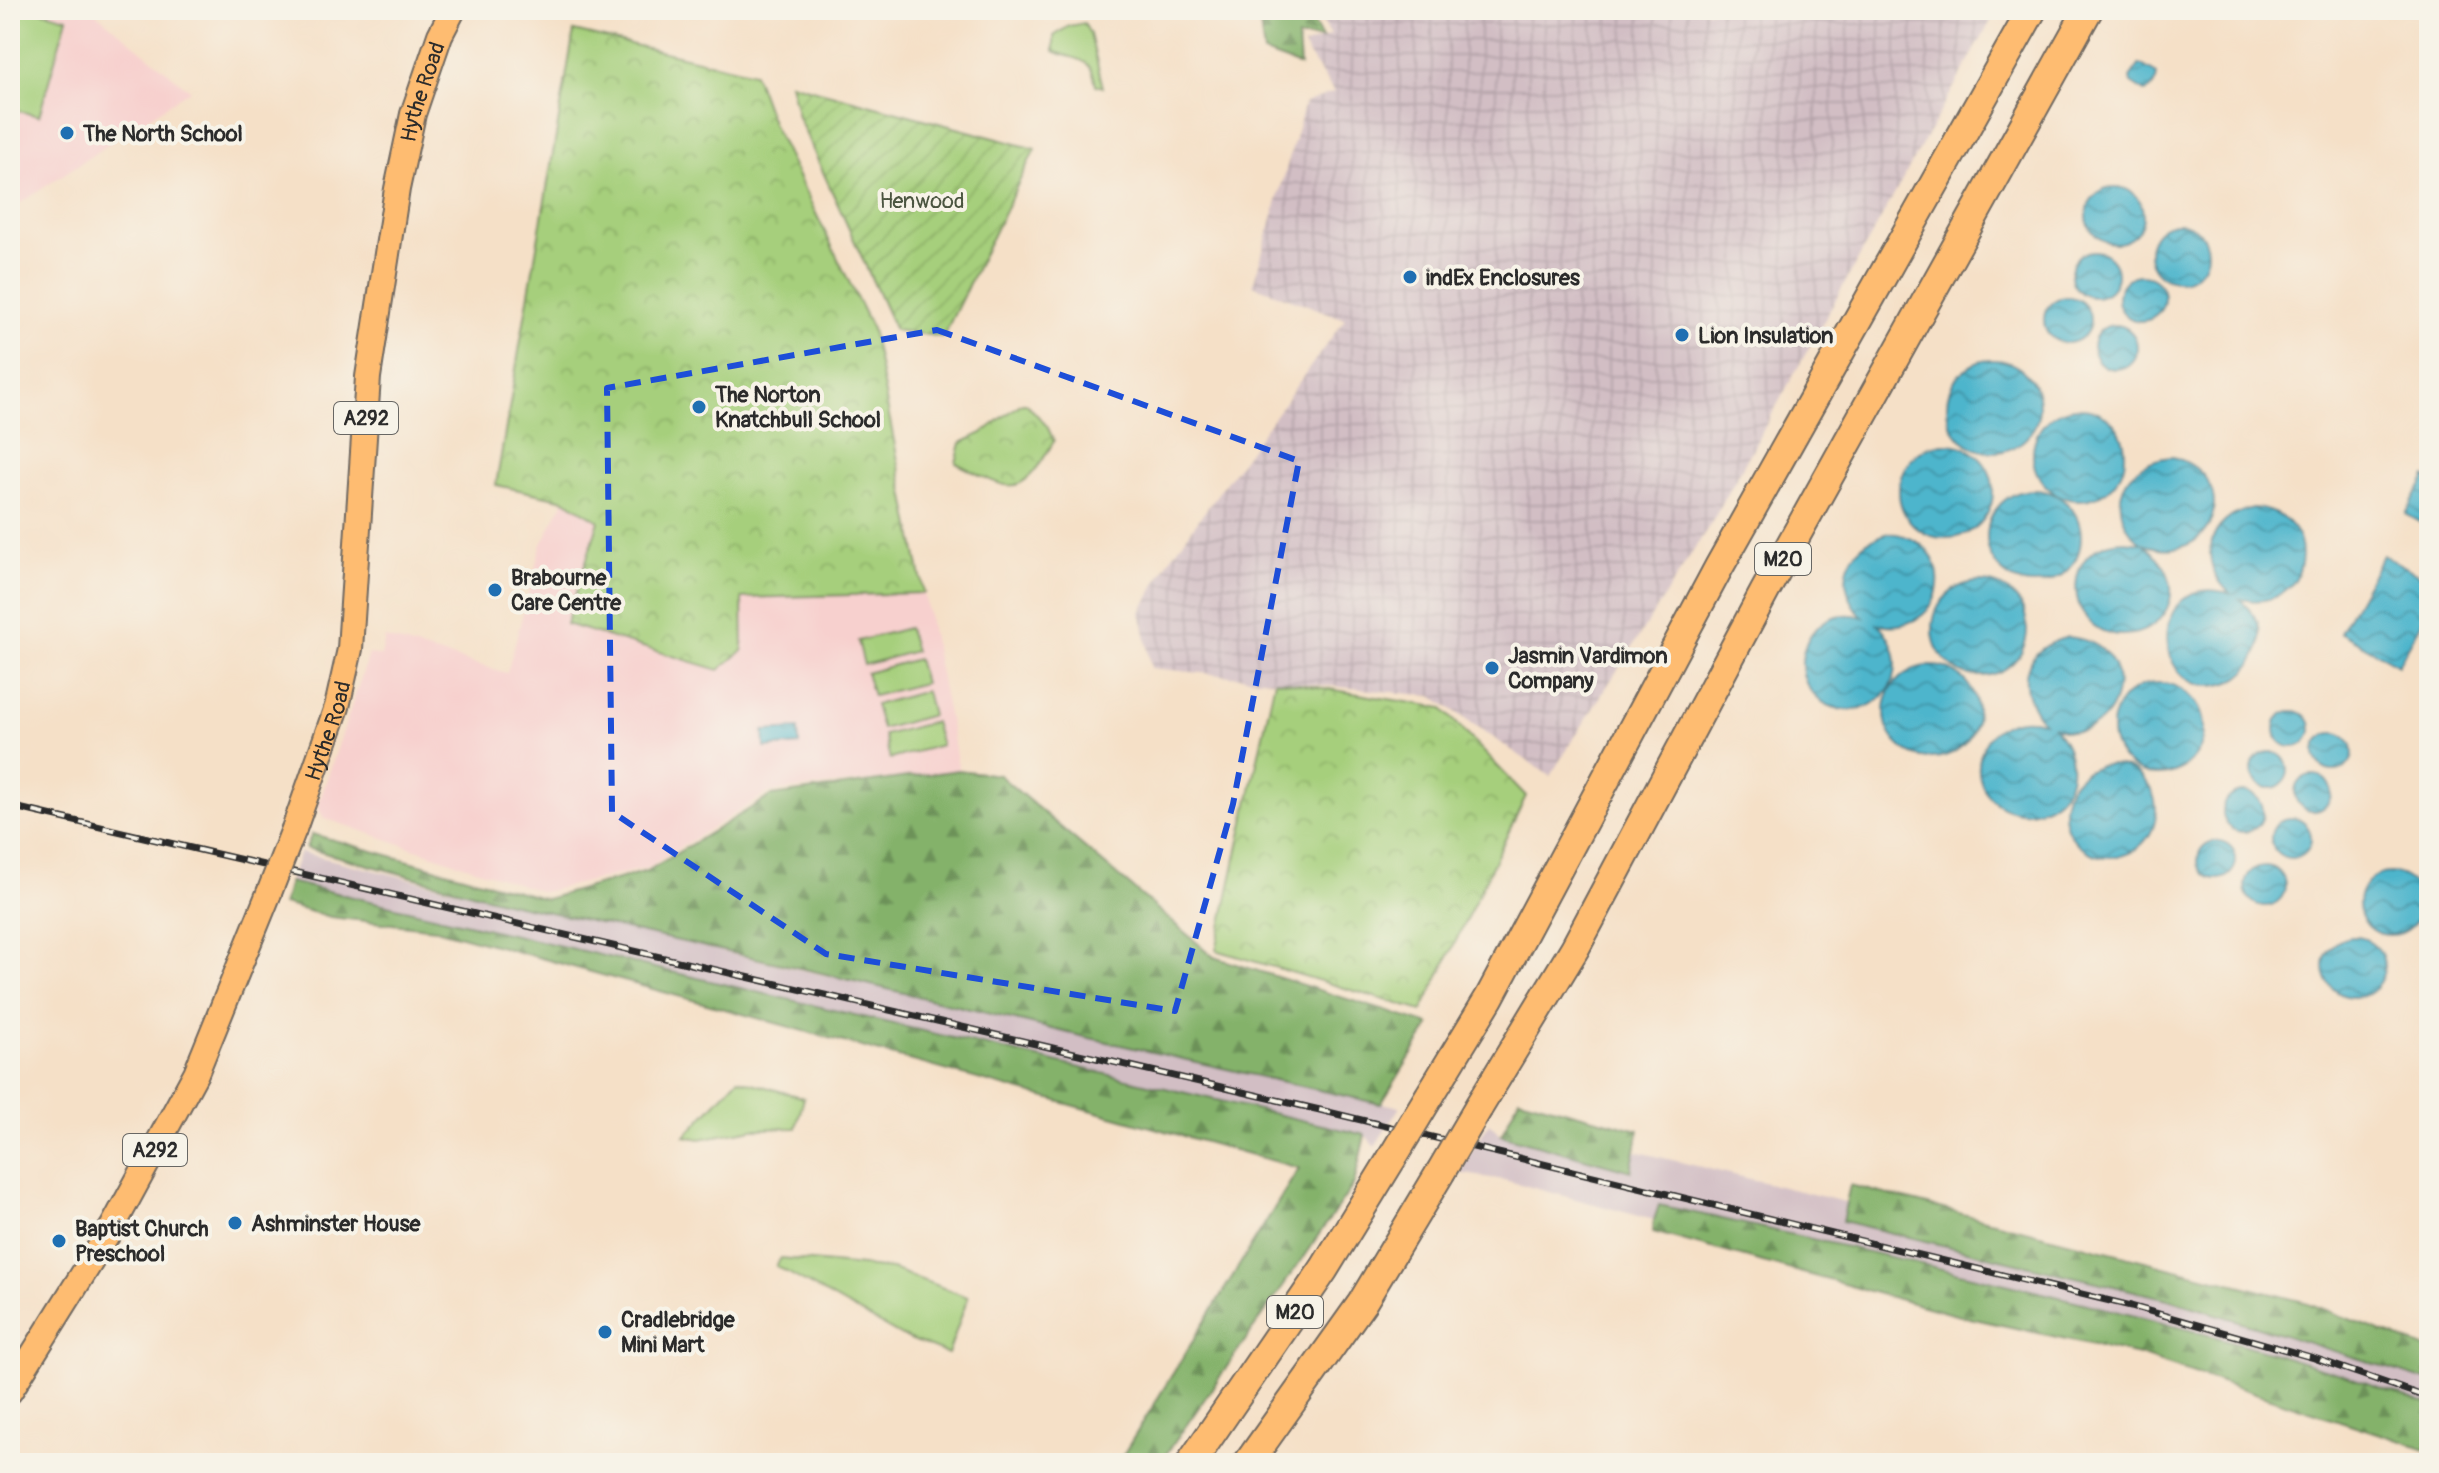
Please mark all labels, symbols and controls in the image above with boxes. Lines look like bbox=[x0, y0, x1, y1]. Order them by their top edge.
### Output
street label: Hythe Road bbox=[394, 38, 452, 145]
place label: The North School bbox=[82, 120, 243, 148]
marker: The North School bbox=[58, 124, 76, 142]
park label: Henwood bbox=[879, 187, 965, 215]
place label: indEx Enclosures bbox=[1426, 264, 1580, 292]
marker: indEx Enclosures bbox=[1401, 268, 1419, 286]
place label: Lion Insulation bbox=[1698, 322, 1833, 350]
marker: Lion Insulation bbox=[1673, 326, 1691, 344]
place label: The Norton Knatchbull School bbox=[714, 381, 881, 434]
marker: The Norton Knatchbull School bbox=[690, 398, 708, 416]
road number: A292 bbox=[334, 402, 398, 434]
road number: M20 bbox=[1755, 543, 1811, 575]
place label: Brabourne Care Centre bbox=[511, 564, 622, 617]
marker: Brabourne Care Centre bbox=[486, 581, 504, 599]
place label: Jasmin Vardimon Company bbox=[1508, 642, 1668, 695]
marker: Jasmin Vardimon Company bbox=[1483, 659, 1501, 677]
street label: Hythe Road bbox=[299, 678, 357, 785]
road number: A292 bbox=[123, 1134, 187, 1166]
place label: Ashminster House bbox=[251, 1210, 421, 1238]
marker: Ashminster House bbox=[226, 1214, 244, 1232]
place label: Baptist Church Preschool bbox=[75, 1215, 209, 1268]
marker: Baptist Church Preschool bbox=[50, 1232, 68, 1250]
road number: M20 bbox=[1267, 1296, 1323, 1328]
place label: Cradlebridge Mini Mart bbox=[621, 1306, 736, 1359]
marker: Cradlebridge Mini Mart bbox=[596, 1323, 614, 1341]

